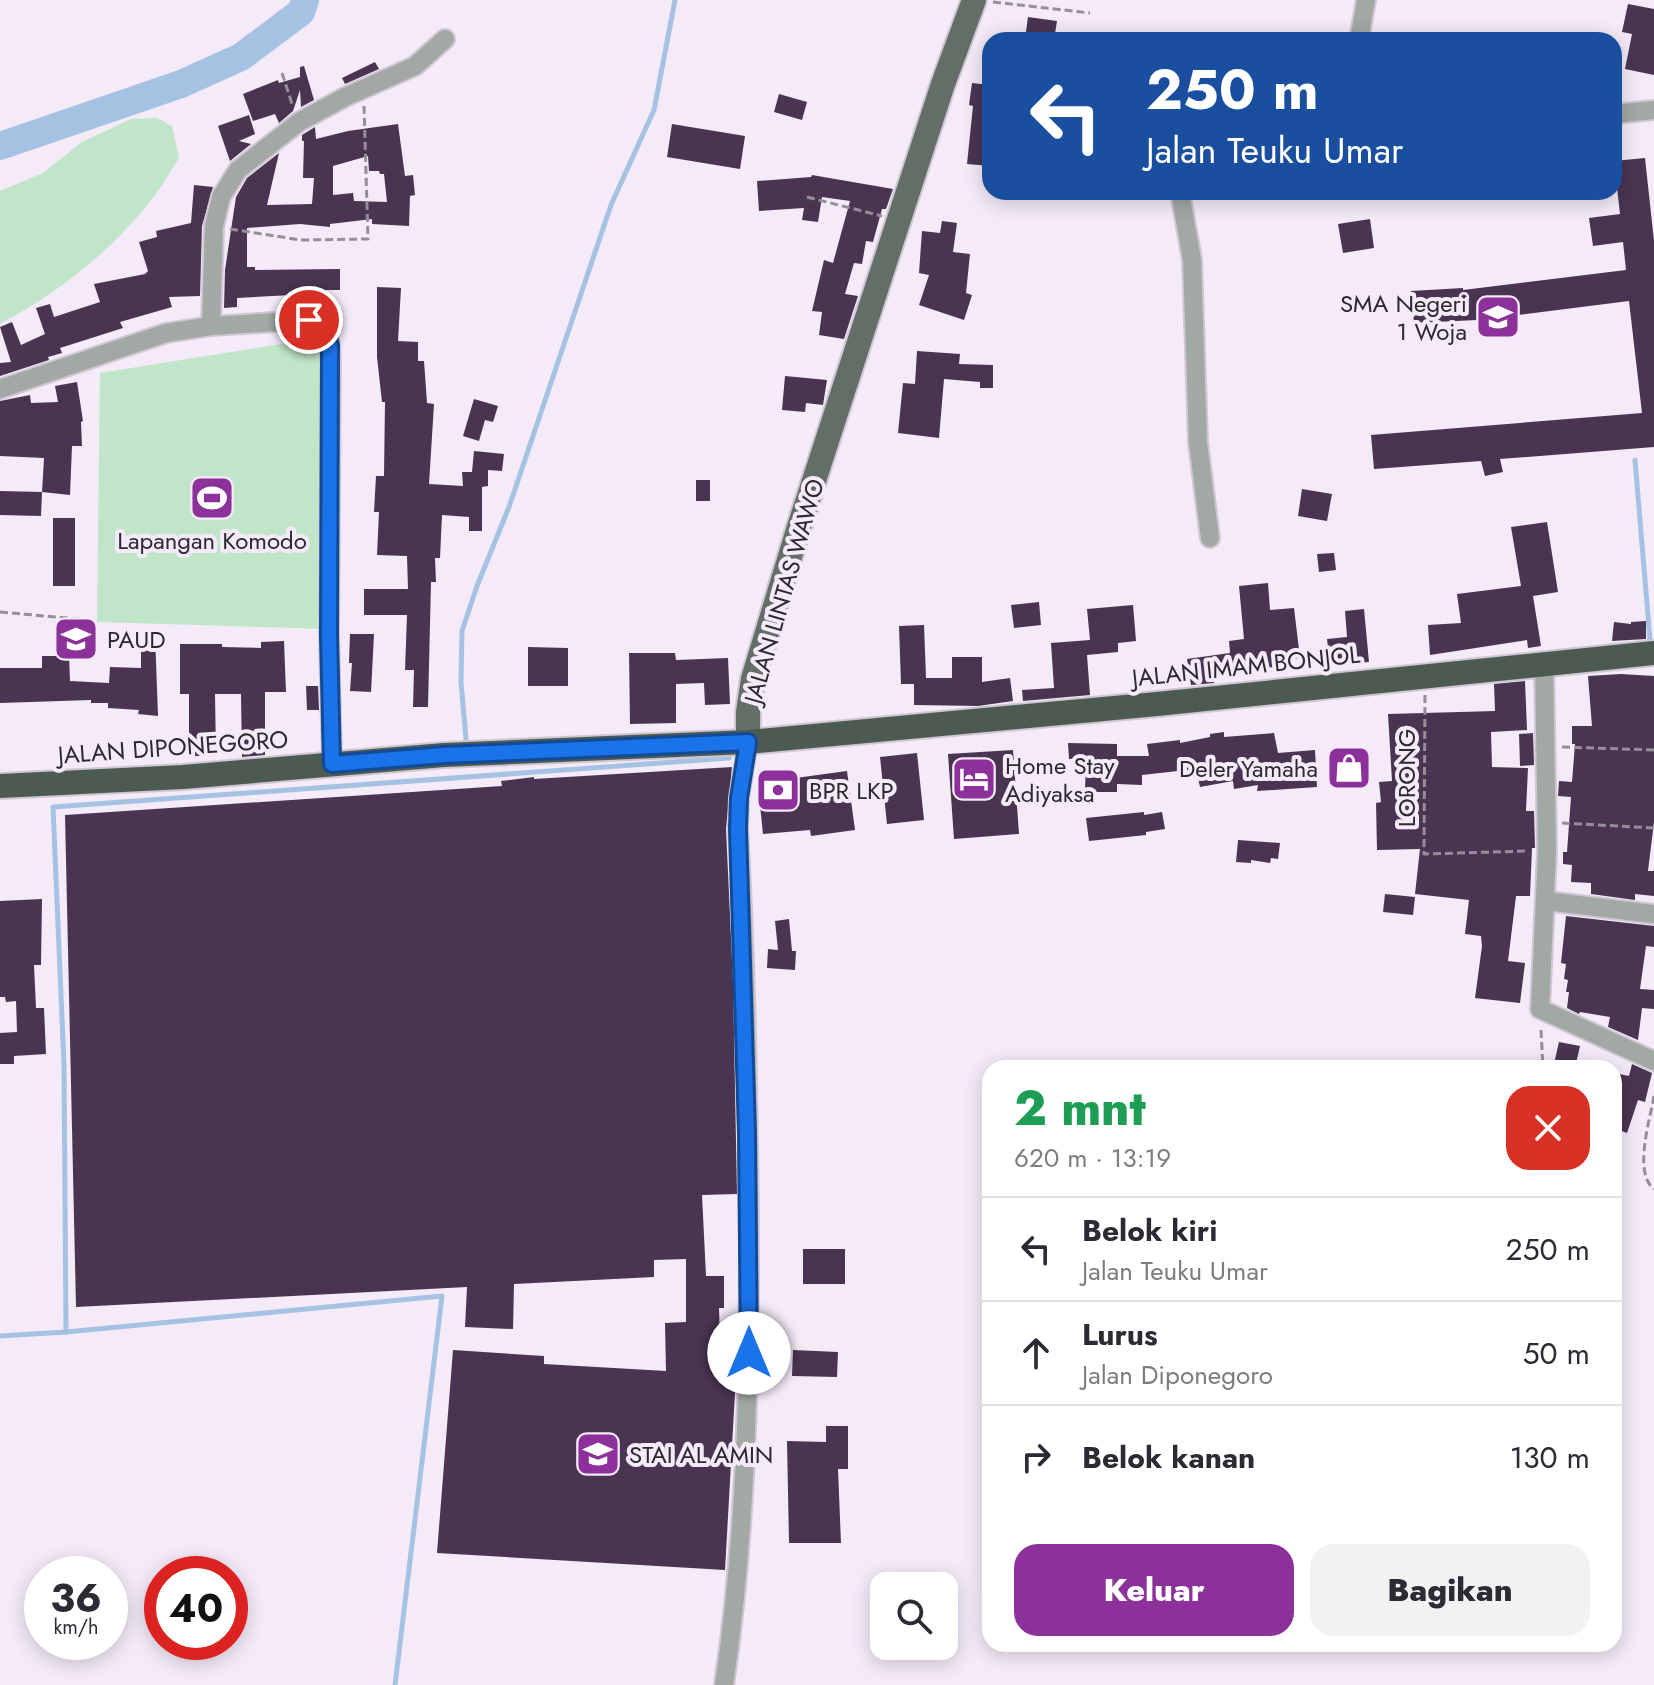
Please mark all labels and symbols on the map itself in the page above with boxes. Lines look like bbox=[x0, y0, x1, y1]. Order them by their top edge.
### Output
pin bbox=[275, 286, 343, 354]
place label: SMA Negeri 1 Woja bbox=[1340, 286, 1467, 349]
school or university icon: SMA Negeri 1 Woja bbox=[1474, 293, 1522, 341]
sports icon: Lapangan Komodo bbox=[188, 474, 236, 522]
street label: JALAN LINTAS WAWO bbox=[734, 475, 833, 710]
place label: Lapangan Komodo bbox=[117, 523, 307, 558]
school or university icon: PAUD bbox=[52, 615, 100, 663]
place label: PAUD bbox=[107, 622, 166, 657]
street label: JALAN IMAM BONJOL bbox=[1127, 637, 1362, 696]
street label: JALAN DIPONEGORO bbox=[54, 721, 289, 773]
street label: LORONG bbox=[1389, 729, 1424, 827]
shop icon: Deler Yamaha bbox=[1325, 744, 1373, 792]
place label: Home Stay Adiyaksa bbox=[1005, 748, 1115, 811]
place label: Deler Yamaha bbox=[1179, 751, 1318, 786]
hotel icon: Home Stay Adiyaksa bbox=[950, 755, 998, 803]
bank icon: BPR LKP bbox=[754, 766, 802, 814]
place label: BPR LKP bbox=[809, 773, 894, 808]
position arrow bbox=[707, 1311, 791, 1395]
school or university icon: STAI AL AMIN bbox=[574, 1430, 622, 1478]
place label: STAI AL AMIN bbox=[629, 1437, 773, 1472]
speed limit sign: 40 bbox=[144, 1556, 248, 1660]

